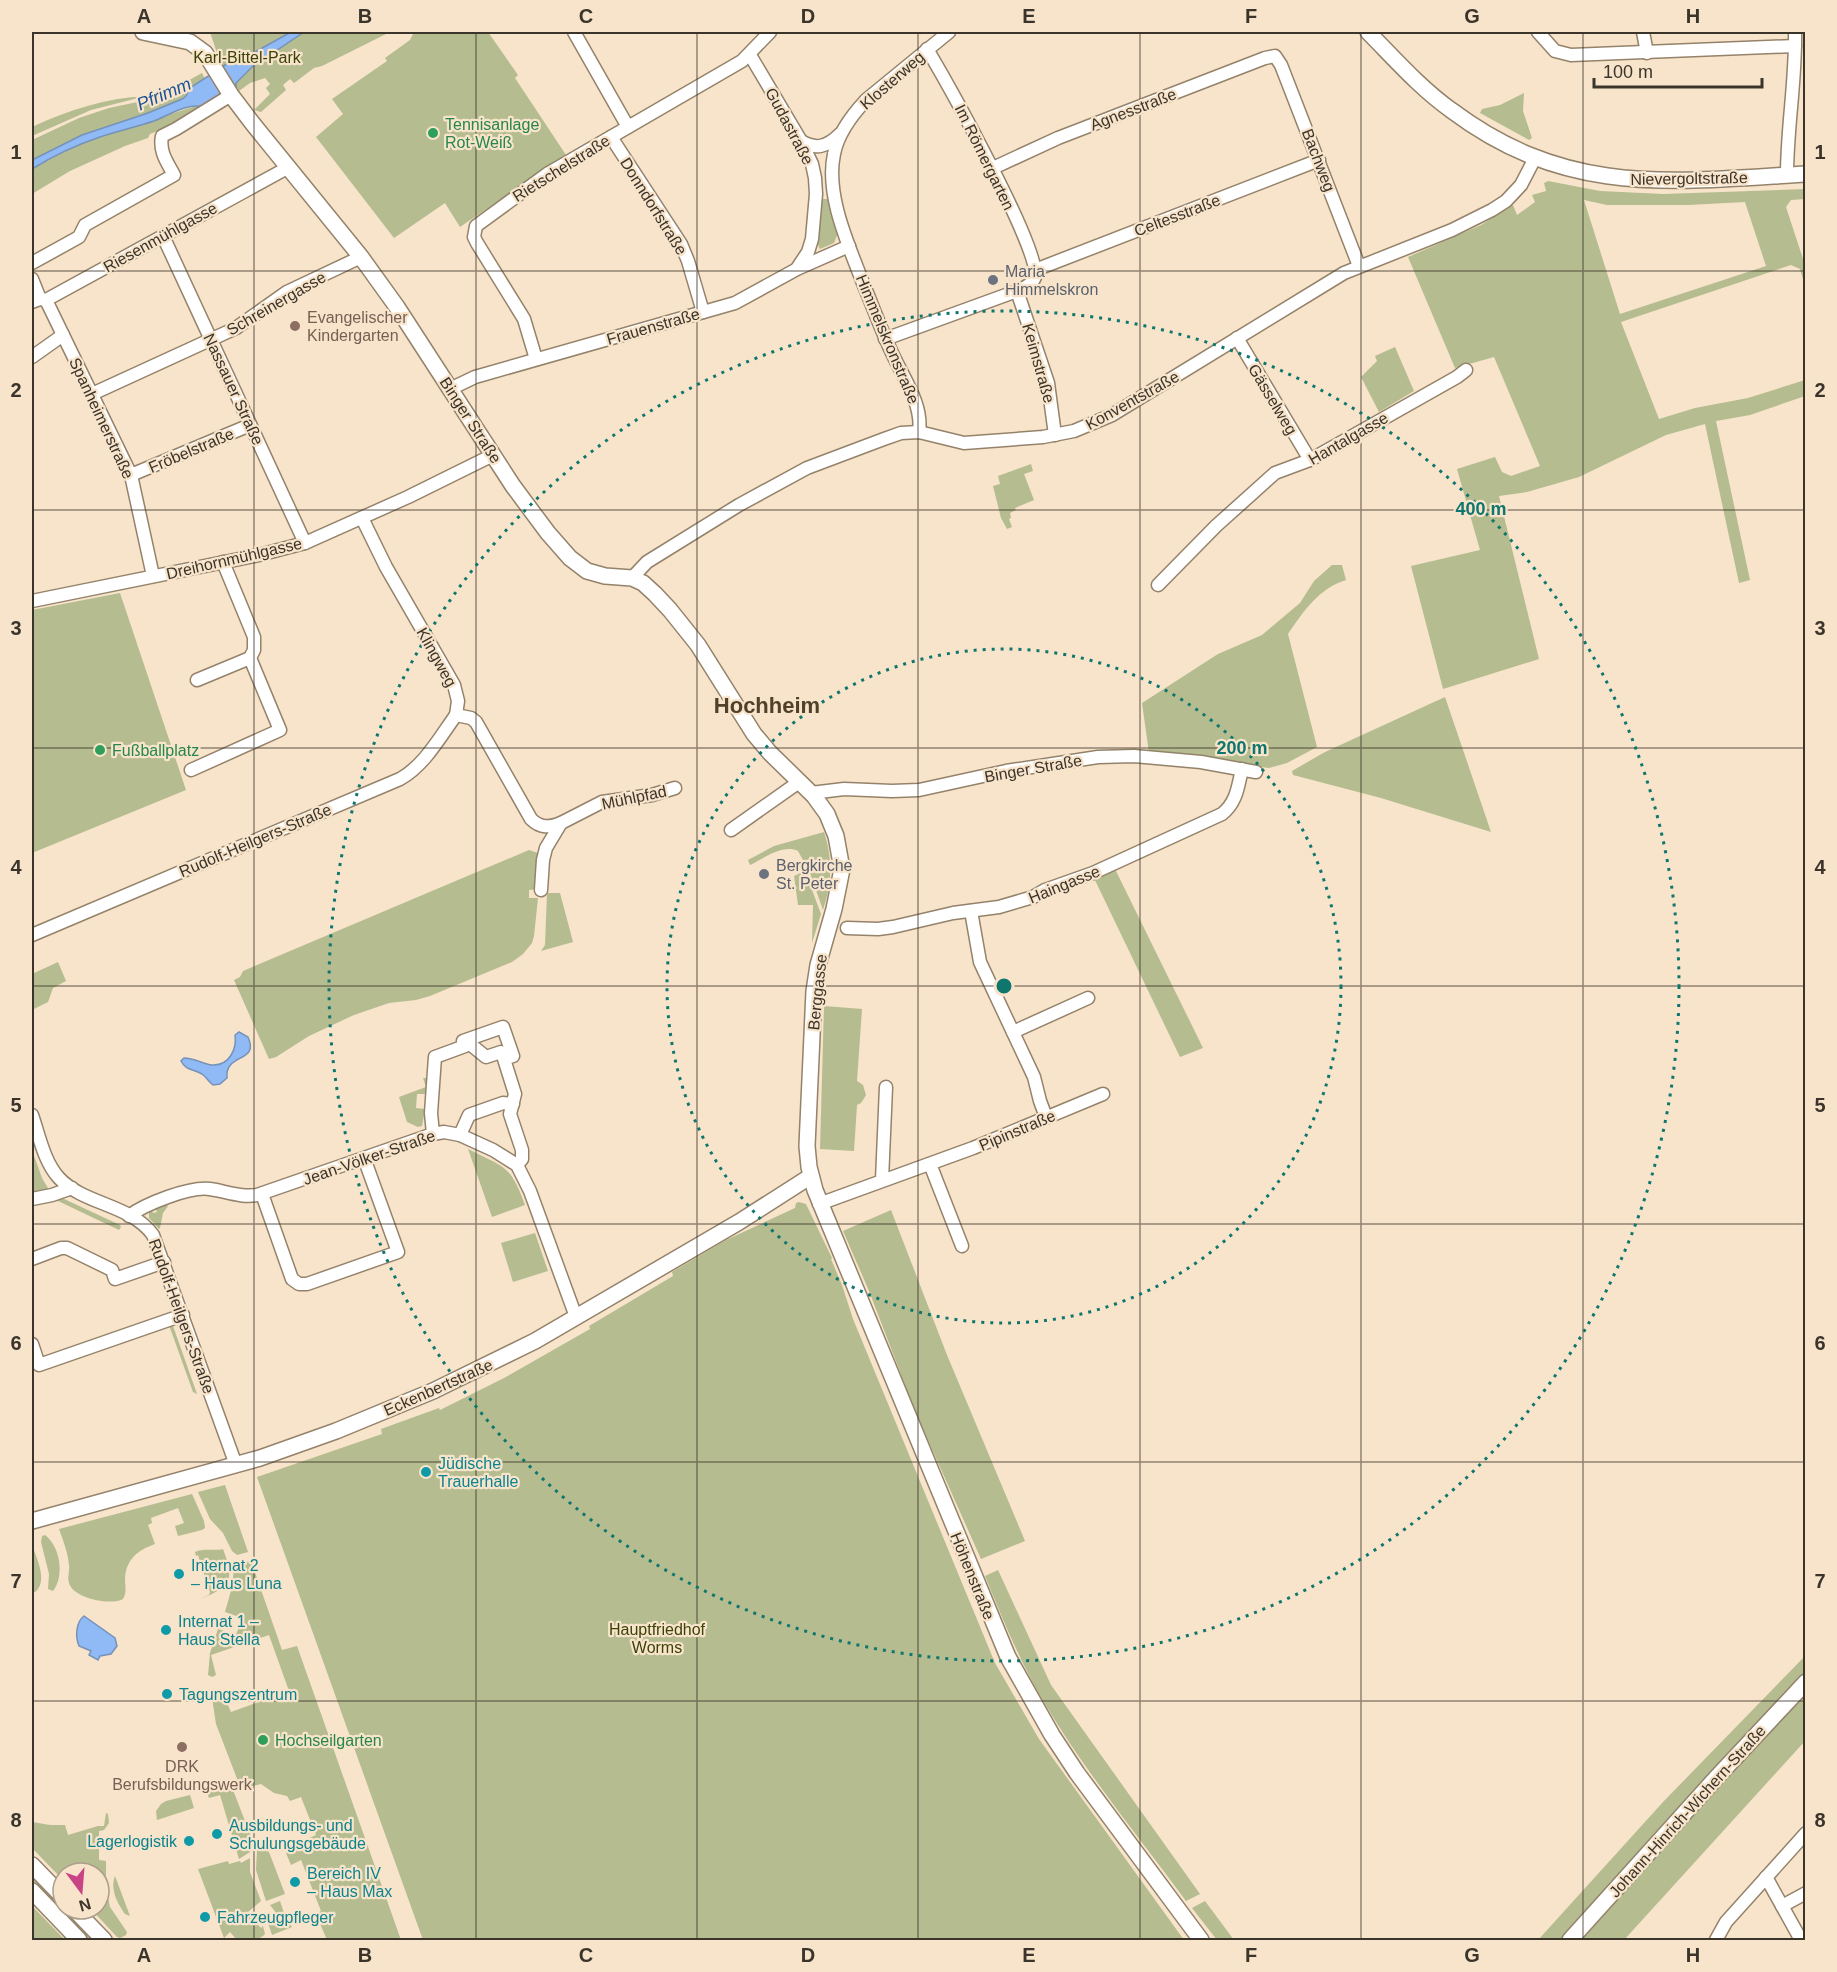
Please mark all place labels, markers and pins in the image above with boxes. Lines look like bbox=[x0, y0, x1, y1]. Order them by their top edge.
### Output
place label: Tennisanlage Rot-Weiß bbox=[445, 116, 539, 151]
marker: Tennisanlage Rot-Weiß bbox=[426, 126, 440, 140]
place label: Maria Himmelskron bbox=[1005, 263, 1098, 298]
marker: Maria Himmelskron bbox=[986, 273, 1000, 287]
place label: Evangelischer Kindergarten bbox=[307, 309, 408, 344]
marker: Evangelischer Kindergarten bbox=[288, 319, 302, 333]
place label: Fußballplatz bbox=[112, 742, 199, 759]
marker: Fußballplatz bbox=[93, 743, 107, 757]
place label: Bergkirche St. Peter bbox=[776, 857, 853, 892]
marker: Bergkirche St. Peter bbox=[757, 867, 771, 881]
centre of rings bbox=[994, 976, 1014, 996]
place label: Jüdische Trauerhalle bbox=[438, 1455, 518, 1490]
marker: Jüdische Trauerhalle bbox=[419, 1465, 433, 1479]
place label: Internat 2 – Haus Luna bbox=[191, 1557, 282, 1592]
marker: Internat 2 – Haus Luna bbox=[172, 1567, 186, 1581]
place label: Internat 1 – Haus Stella bbox=[178, 1613, 260, 1648]
marker: Internat 1 – Haus Stella bbox=[159, 1623, 173, 1637]
place label: Tagungszentrum bbox=[179, 1686, 297, 1703]
marker: Tagungszentrum bbox=[160, 1687, 174, 1701]
place label: Hochseilgarten bbox=[275, 1732, 382, 1749]
marker: Hochseilgarten bbox=[256, 1733, 270, 1747]
marker: DRK Berufsbildungswerk bbox=[175, 1740, 189, 1754]
place label: DRK Berufsbildungswerk bbox=[112, 1758, 253, 1793]
place label: Ausbildungs- und Schulungsgebäude bbox=[229, 1817, 366, 1852]
marker: Ausbildungs- und Schulungsgebäude bbox=[210, 1827, 224, 1841]
place label: Lagerlogistik bbox=[87, 1833, 178, 1850]
marker: Lagerlogistik bbox=[182, 1834, 196, 1848]
place label: Bereich IV – Haus Max bbox=[307, 1865, 392, 1900]
marker: Bereich IV – Haus Max bbox=[288, 1875, 302, 1889]
place label: Fahrzeugpfleger bbox=[217, 1909, 334, 1926]
marker: Fahrzeugpfleger bbox=[198, 1910, 212, 1924]

